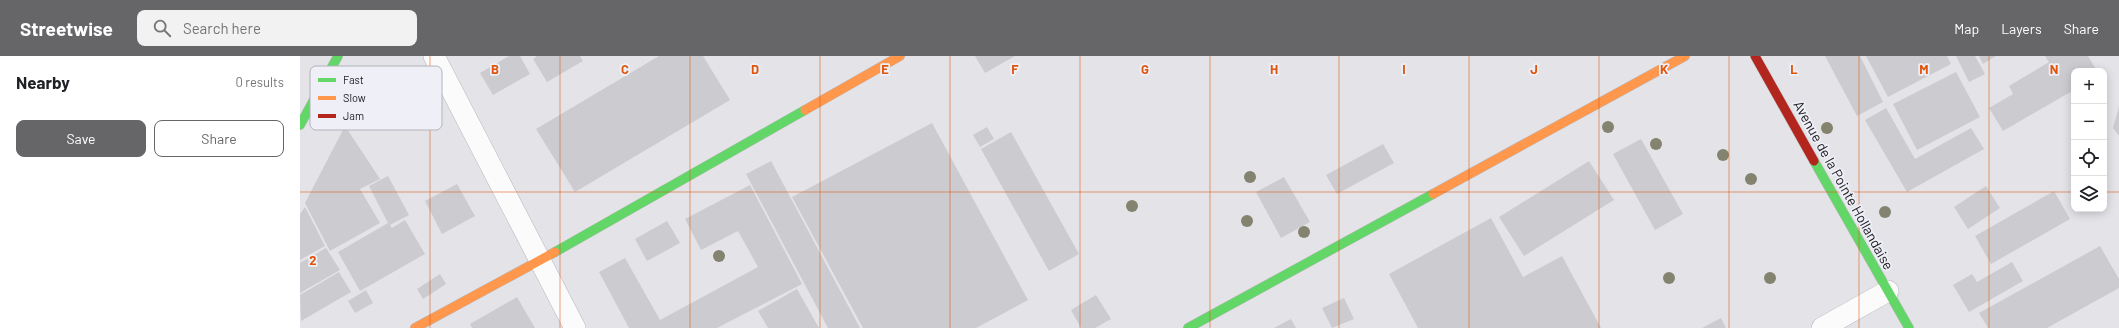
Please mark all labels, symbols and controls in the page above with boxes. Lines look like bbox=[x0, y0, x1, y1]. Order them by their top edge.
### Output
search box bbox=[137, 10, 417, 46]
text: Streetwise bbox=[20, 17, 113, 40]
icon: search bbox=[151, 17, 173, 39]
text: Search here bbox=[183, 19, 261, 37]
text: Map bbox=[1954, 20, 1979, 37]
text: Layers bbox=[2001, 20, 2042, 37]
text: Share bbox=[2064, 20, 2099, 37]
text: B bbox=[491, 61, 499, 77]
text: C bbox=[621, 61, 629, 77]
text: D bbox=[751, 61, 759, 77]
text: E bbox=[881, 61, 889, 77]
text: F bbox=[1011, 61, 1019, 77]
text: G bbox=[1141, 61, 1149, 77]
text: H bbox=[1270, 61, 1278, 77]
text: I bbox=[1402, 61, 1406, 77]
text: J bbox=[1530, 61, 1538, 77]
text: K bbox=[1660, 61, 1668, 77]
text: L bbox=[1790, 61, 1798, 77]
text: M bbox=[1919, 61, 1929, 77]
text: N bbox=[2050, 61, 2058, 77]
legend bbox=[310, 66, 442, 130]
map controls bbox=[2071, 68, 2107, 212]
button: + bbox=[2071, 68, 2107, 104]
text: Nearby bbox=[16, 72, 70, 92]
text: Fast bbox=[343, 73, 364, 86]
text: 0 results bbox=[235, 74, 284, 90]
text: Slow bbox=[343, 91, 366, 104]
street label: Avenue de la Pointe Hollandaise bbox=[1790, 97, 1898, 273]
button: − bbox=[2071, 104, 2107, 140]
text: Jam bbox=[343, 109, 364, 122]
button: Save bbox=[16, 120, 146, 157]
button: Share bbox=[154, 120, 284, 157]
button: locate bbox=[2071, 140, 2107, 176]
button: layers bbox=[2071, 176, 2107, 212]
text: 2 bbox=[309, 252, 317, 268]

